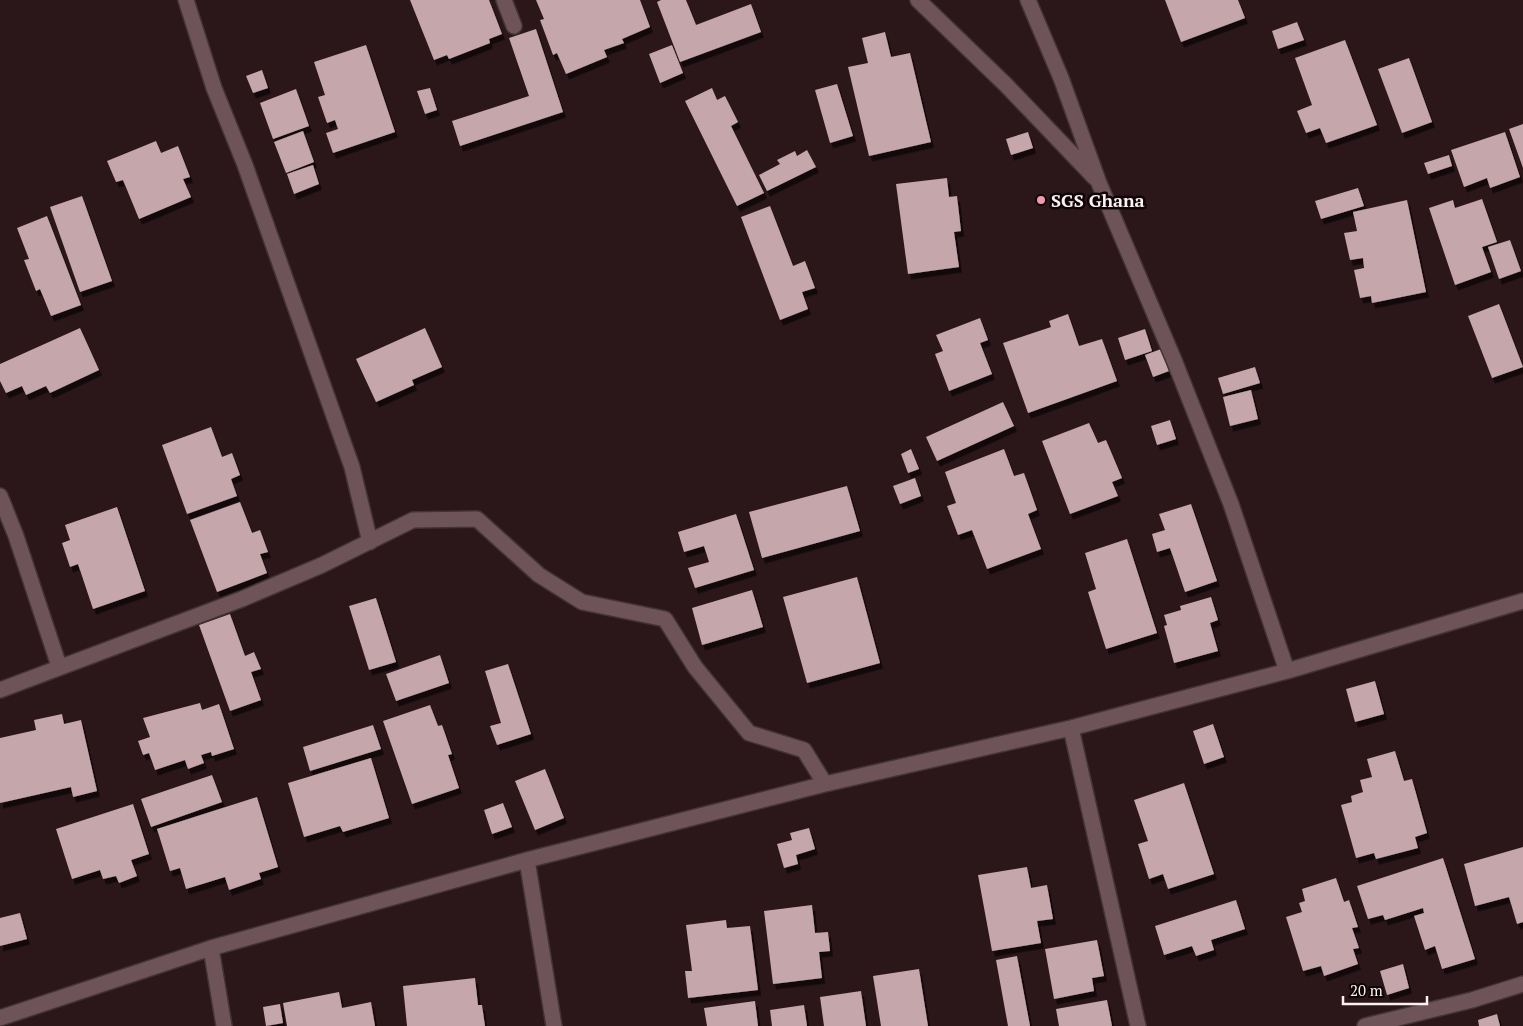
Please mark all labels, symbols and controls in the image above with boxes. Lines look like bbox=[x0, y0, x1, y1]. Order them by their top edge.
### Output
place label: SGS Ghana bbox=[1051, 188, 1145, 212]
marker: SGS Ghana bbox=[1035, 194, 1047, 206]
scale bar bbox=[1343, 974, 1427, 1006]
text: 20 m bbox=[1350, 980, 1383, 1000]

